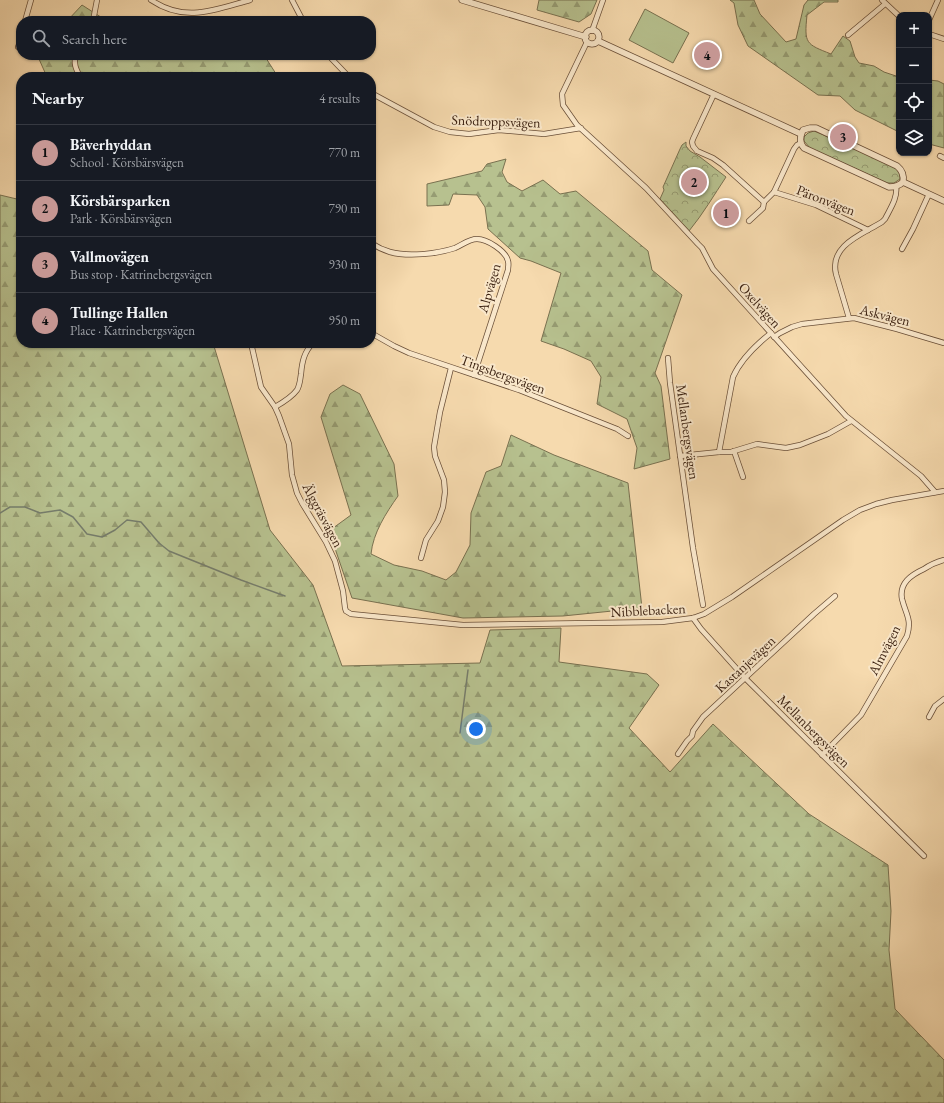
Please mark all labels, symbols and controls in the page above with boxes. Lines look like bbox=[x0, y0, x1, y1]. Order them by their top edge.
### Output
map controls bbox=[896, 12, 932, 156]
button: + bbox=[896, 12, 932, 48]
search box bbox=[16, 16, 376, 60]
icon: search bbox=[30, 27, 52, 49]
text: Search here bbox=[62, 29, 127, 48]
pin: 4 bbox=[694, 40, 720, 70]
button: − bbox=[896, 48, 932, 84]
button: locate bbox=[896, 84, 932, 120]
text: Nearby bbox=[32, 87, 84, 109]
text: 4 results bbox=[319, 90, 360, 107]
street label: Snödroppsvägen bbox=[451, 110, 541, 132]
button: layers bbox=[896, 120, 932, 156]
pin: 3 bbox=[830, 122, 856, 152]
text: Bäverhyddan bbox=[70, 135, 151, 154]
text: 1 bbox=[42, 144, 48, 161]
text: 770 m bbox=[329, 144, 360, 161]
text: School · Körsbärsvägen bbox=[70, 154, 184, 171]
pin: 2 bbox=[681, 167, 707, 197]
street label: Päronvägen bbox=[794, 181, 859, 220]
text: Körsbärsparken bbox=[70, 191, 170, 210]
pin: 1 bbox=[713, 198, 739, 228]
text: 2 bbox=[42, 200, 48, 217]
text: 790 m bbox=[329, 200, 360, 217]
text: Park · Körsbärsvägen bbox=[70, 210, 172, 227]
text: Vallmovägen bbox=[70, 247, 149, 266]
text: 3 bbox=[42, 256, 48, 273]
text: 930 m bbox=[329, 256, 360, 273]
street label: Alpvägen bbox=[473, 261, 505, 316]
text: Bus stop · Katrinebergsvägen bbox=[70, 266, 212, 283]
street label: Oxelvägen bbox=[735, 278, 786, 332]
street label: Askvägen bbox=[857, 300, 913, 330]
text: Tullinge Hallen bbox=[70, 303, 168, 322]
text: 4 bbox=[42, 312, 48, 329]
text: 950 m bbox=[329, 312, 360, 329]
text: Place · Katrinebergsvägen bbox=[70, 322, 195, 339]
street label: Tingsbergsvägen bbox=[458, 350, 549, 398]
street label: Mellanbergsvägen bbox=[672, 383, 704, 481]
street label: Älggräsvägen bbox=[298, 479, 348, 551]
street label: Nibblebacken bbox=[610, 599, 687, 621]
street label: Almvägen bbox=[863, 621, 905, 679]
street label: Kastanjevägen bbox=[711, 631, 779, 697]
street label: Mellanbergsvägen bbox=[774, 691, 855, 772]
your location bbox=[466, 719, 486, 739]

